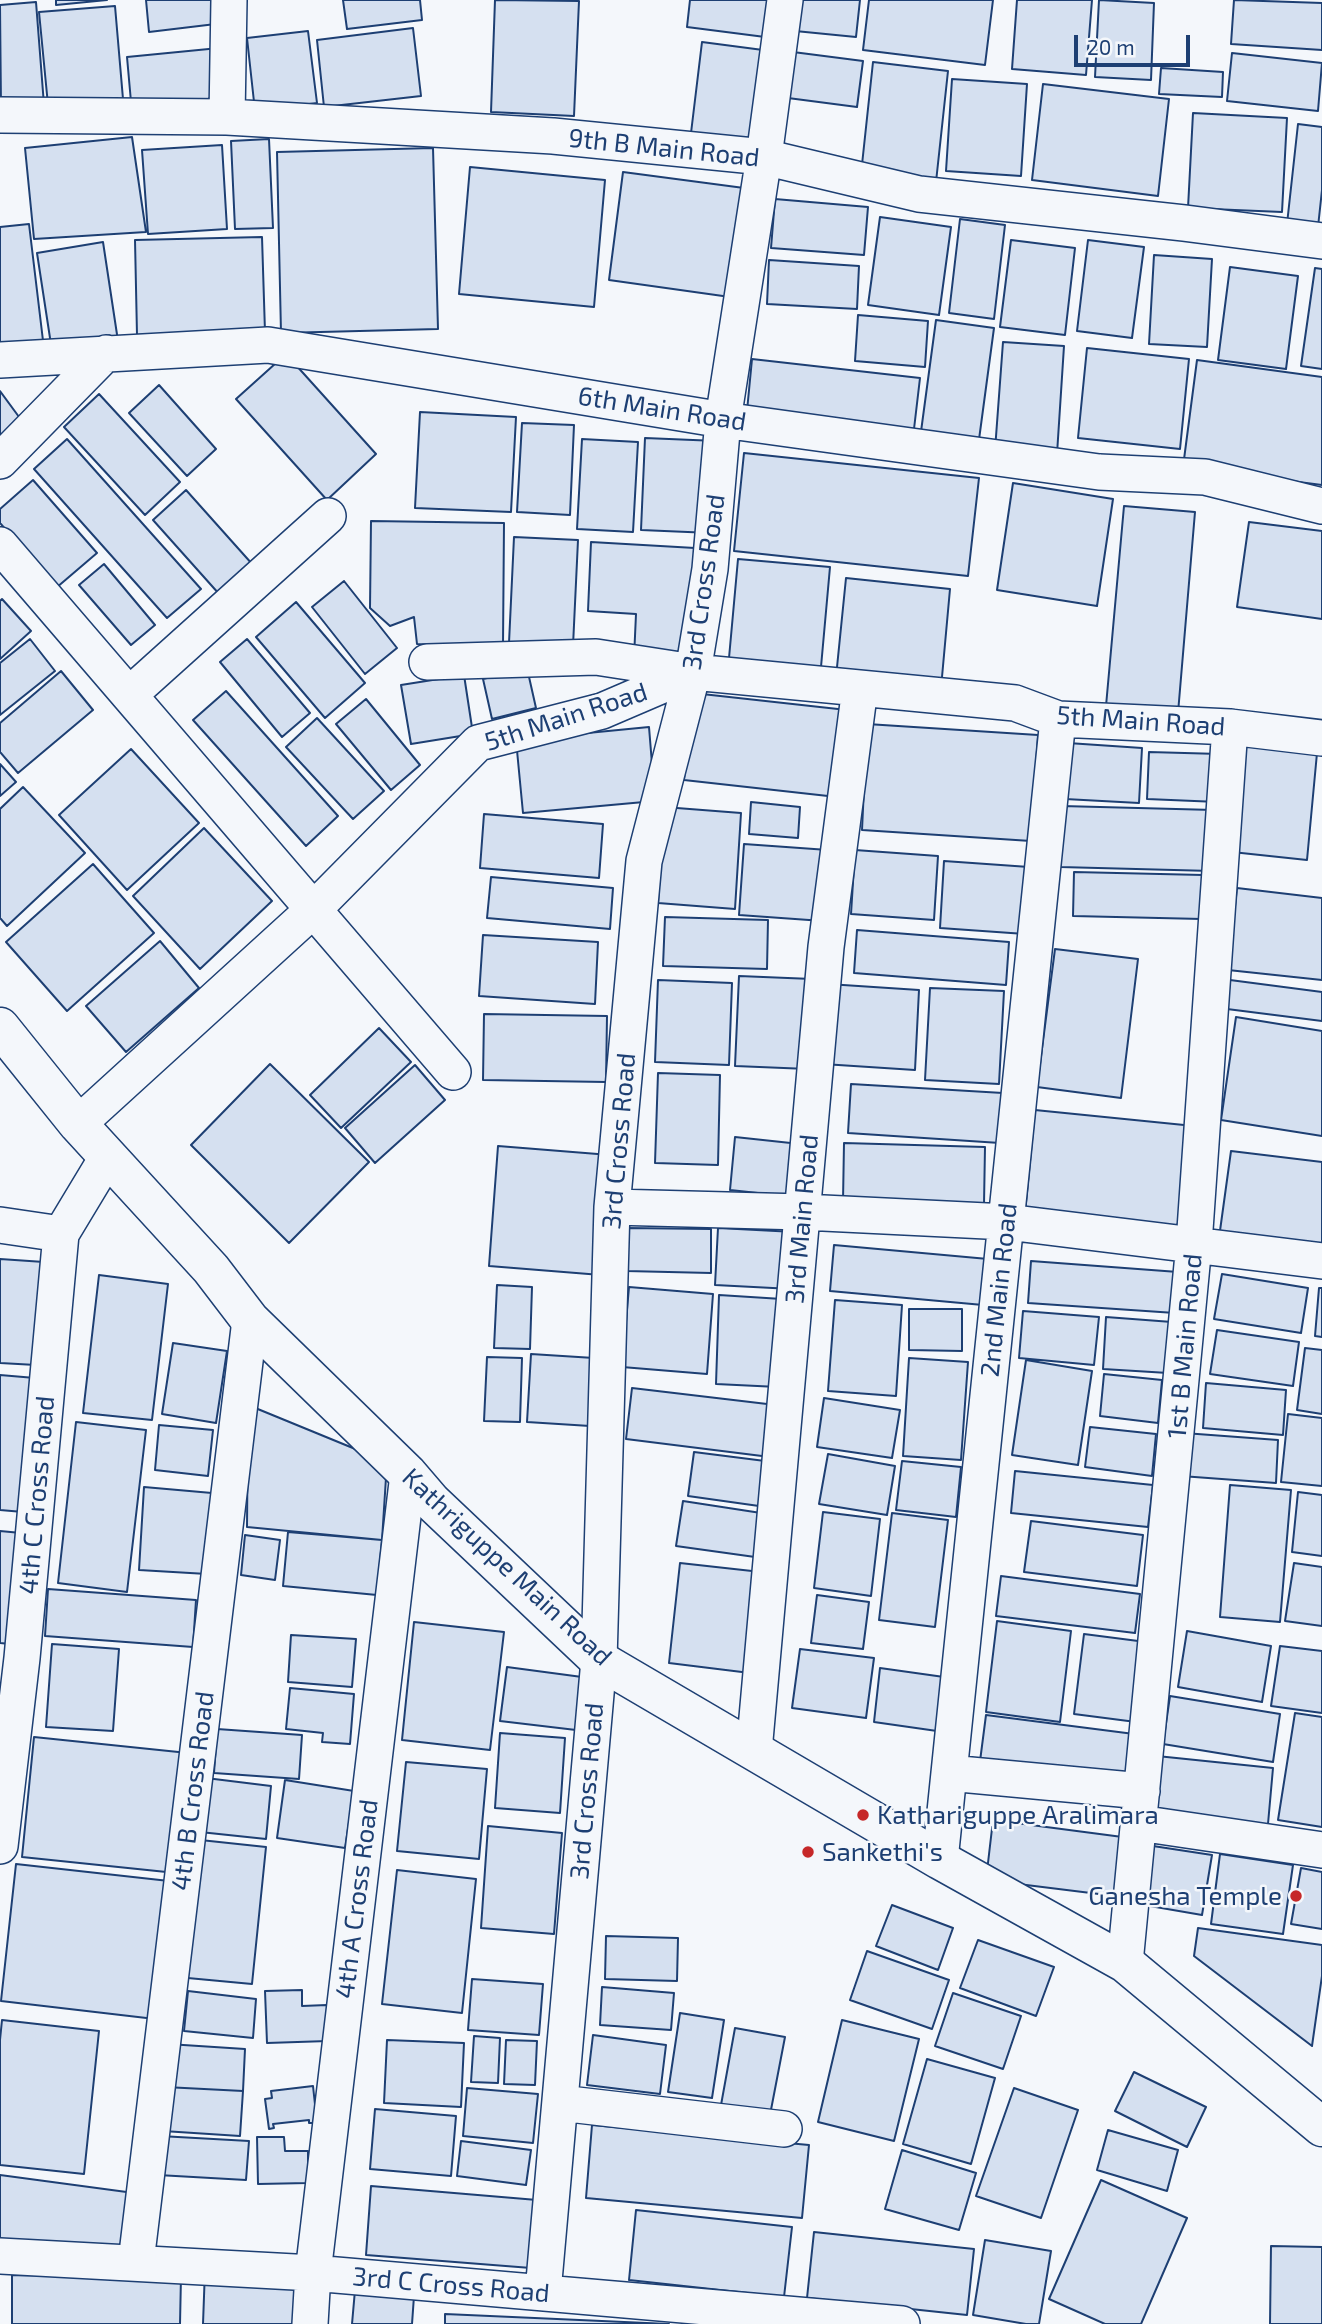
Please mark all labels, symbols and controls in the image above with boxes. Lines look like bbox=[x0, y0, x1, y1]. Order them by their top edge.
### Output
scale bar bbox=[1077, 21, 1192, 65]
text: 20 m bbox=[1087, 34, 1135, 59]
street label: 9th B Main Road bbox=[567, 122, 761, 174]
street label: 6th Main Road bbox=[576, 380, 748, 438]
street label: 3rd Cross Road bbox=[676, 492, 732, 672]
street label: 5th Main Road bbox=[481, 676, 651, 758]
street label: 5th Main Road bbox=[1056, 700, 1226, 742]
street label: 3rd Cross Road bbox=[596, 1051, 642, 1231]
street label: 3rd Main Road bbox=[779, 1133, 825, 1305]
street label: 2nd Main Road bbox=[974, 1201, 1024, 1379]
street label: 1st B Main Road bbox=[1161, 1252, 1209, 1440]
street label: 4th C Cross Road bbox=[13, 1394, 61, 1596]
street label: Kathriguppe Main Road bbox=[396, 1462, 618, 1672]
street label: 4th B Cross Road bbox=[165, 1690, 221, 1892]
street label: 3rd Cross Road bbox=[564, 1701, 610, 1881]
street label: 4th A Cross Road bbox=[329, 1798, 385, 2000]
place label: Kathariguppe Aralimara bbox=[877, 1799, 1159, 1831]
marker: Kathariguppe Aralimara bbox=[855, 1807, 871, 1823]
place label: Sankethi's bbox=[822, 1836, 943, 1868]
marker: Sankethi's bbox=[800, 1844, 816, 1860]
place label: Ganesha Temple bbox=[1088, 1880, 1282, 1912]
marker: Ganesha Temple bbox=[1288, 1888, 1304, 1904]
street label: 3rd C Cross Road bbox=[351, 2261, 551, 2309]

